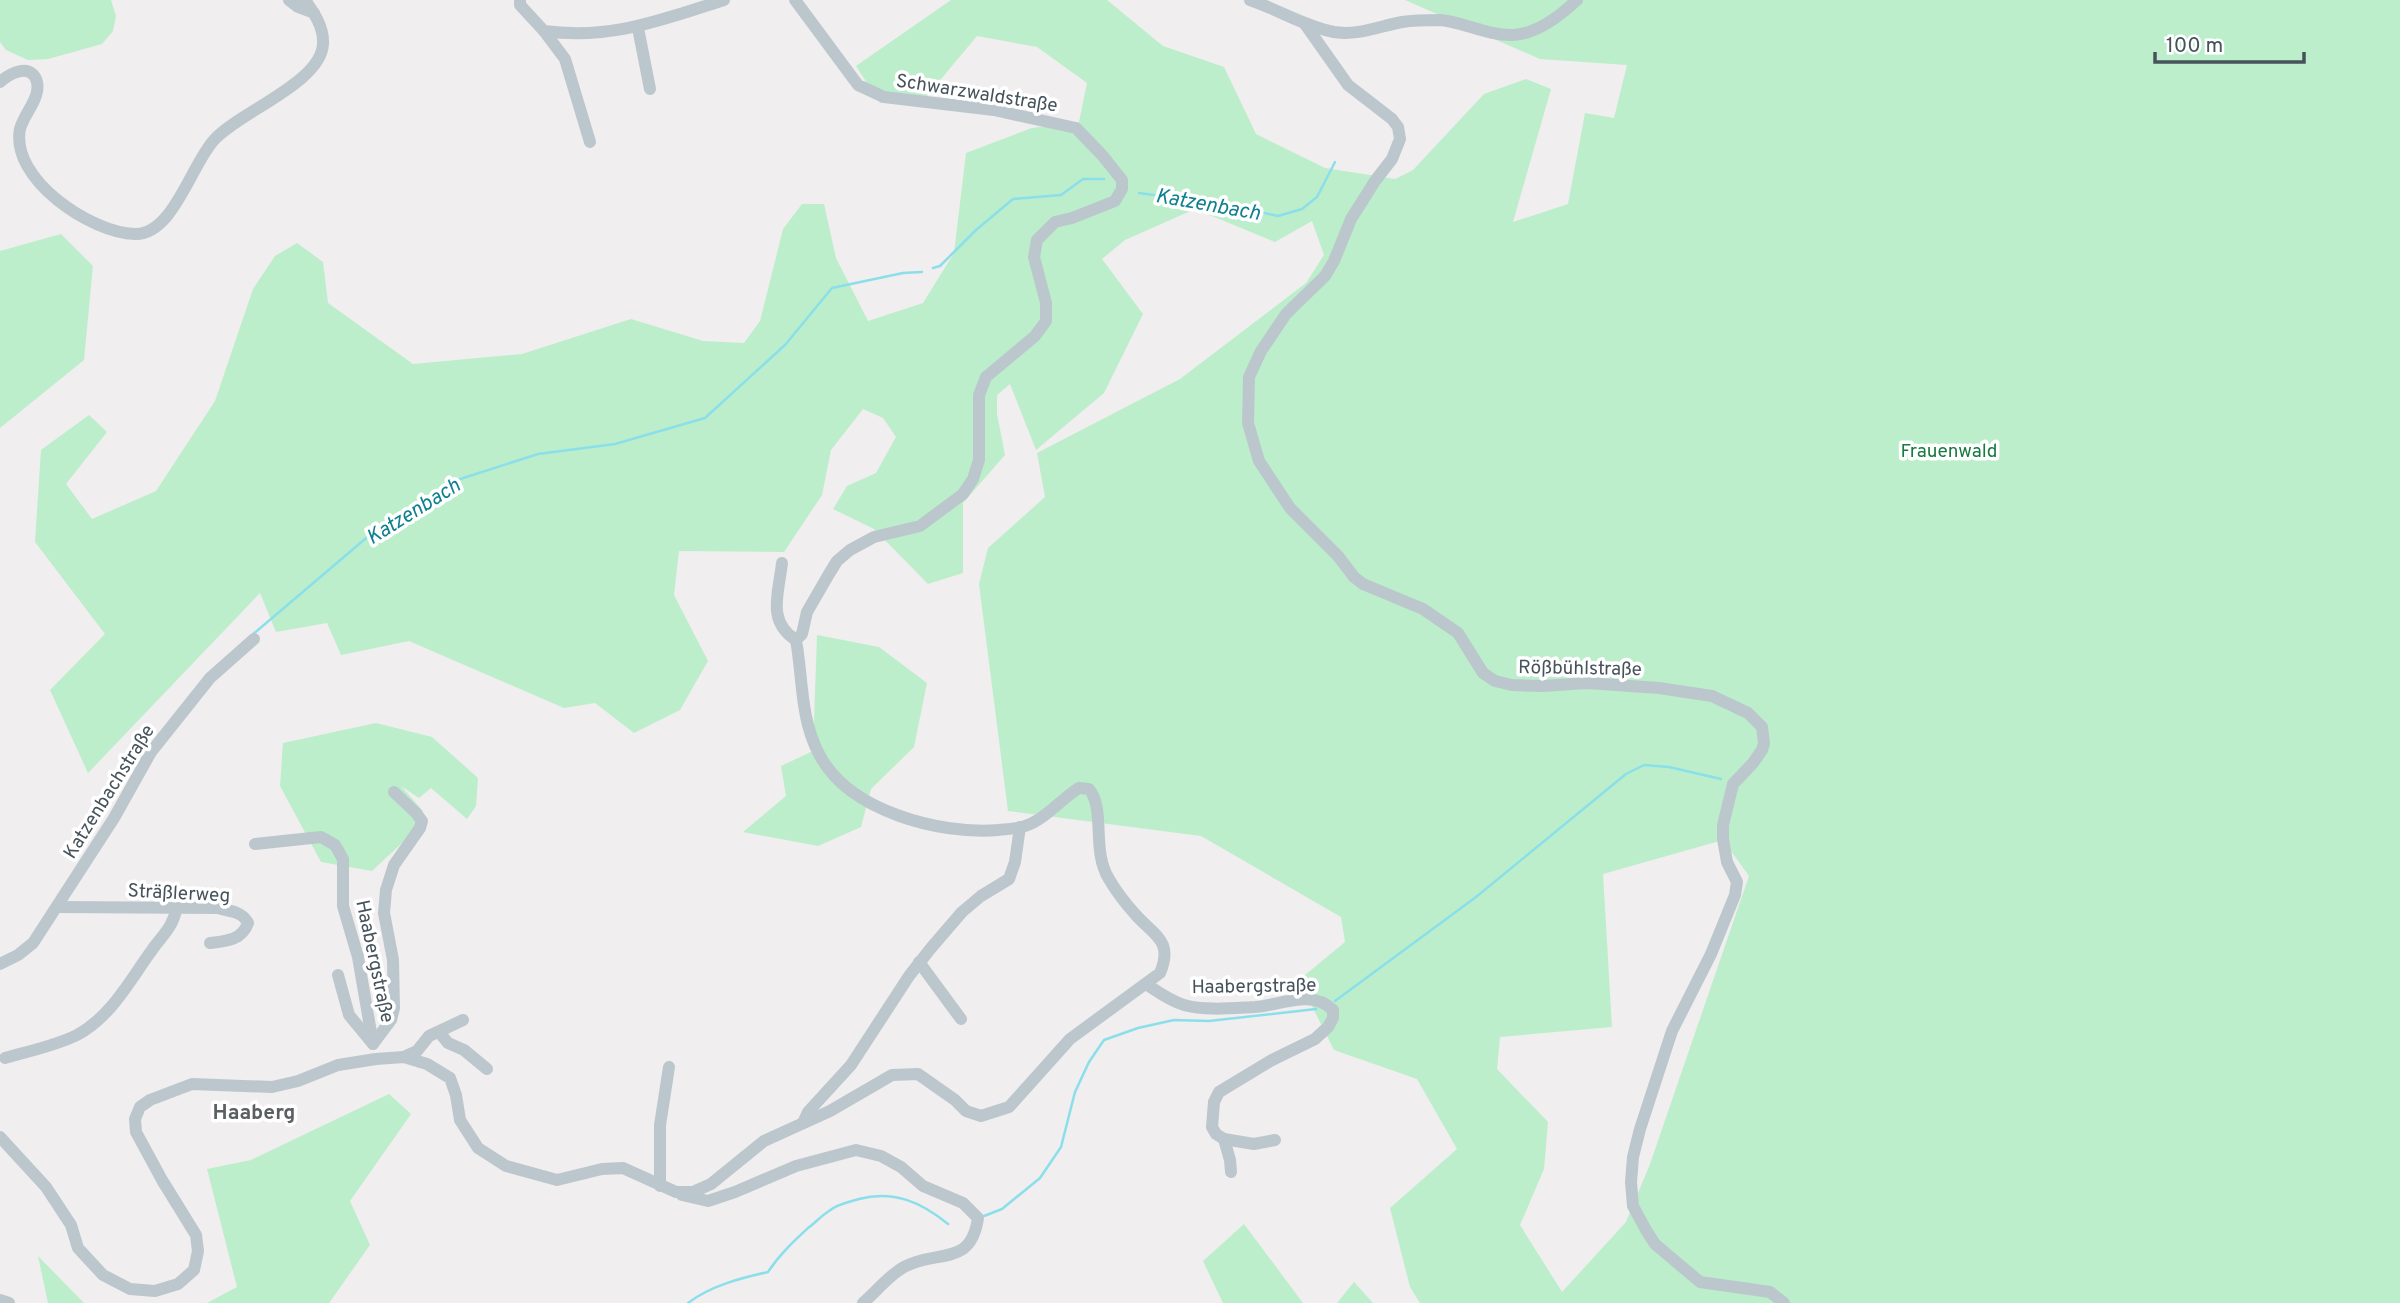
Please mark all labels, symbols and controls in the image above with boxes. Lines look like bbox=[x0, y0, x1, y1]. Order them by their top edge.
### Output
scale bar bbox=[2155, 21, 2304, 65]
text: 100 m bbox=[2166, 33, 2223, 60]
street label: Schwarzwaldstraße bbox=[894, 69, 1059, 119]
water label: Katzenbach bbox=[1153, 183, 1263, 228]
park label: Frauenwald bbox=[1901, 440, 1997, 464]
water label: Katzenbach bbox=[362, 472, 466, 552]
street label: Rößbühlstraße bbox=[1518, 656, 1642, 682]
street label: Katzenbachstraße bbox=[59, 720, 161, 864]
street label: Sträßlerweg bbox=[127, 879, 231, 909]
street label: Haabergstraße bbox=[349, 898, 399, 1025]
street label: Haabergstraße bbox=[1191, 974, 1317, 1000]
district label: Haaberg bbox=[213, 1100, 295, 1127]

